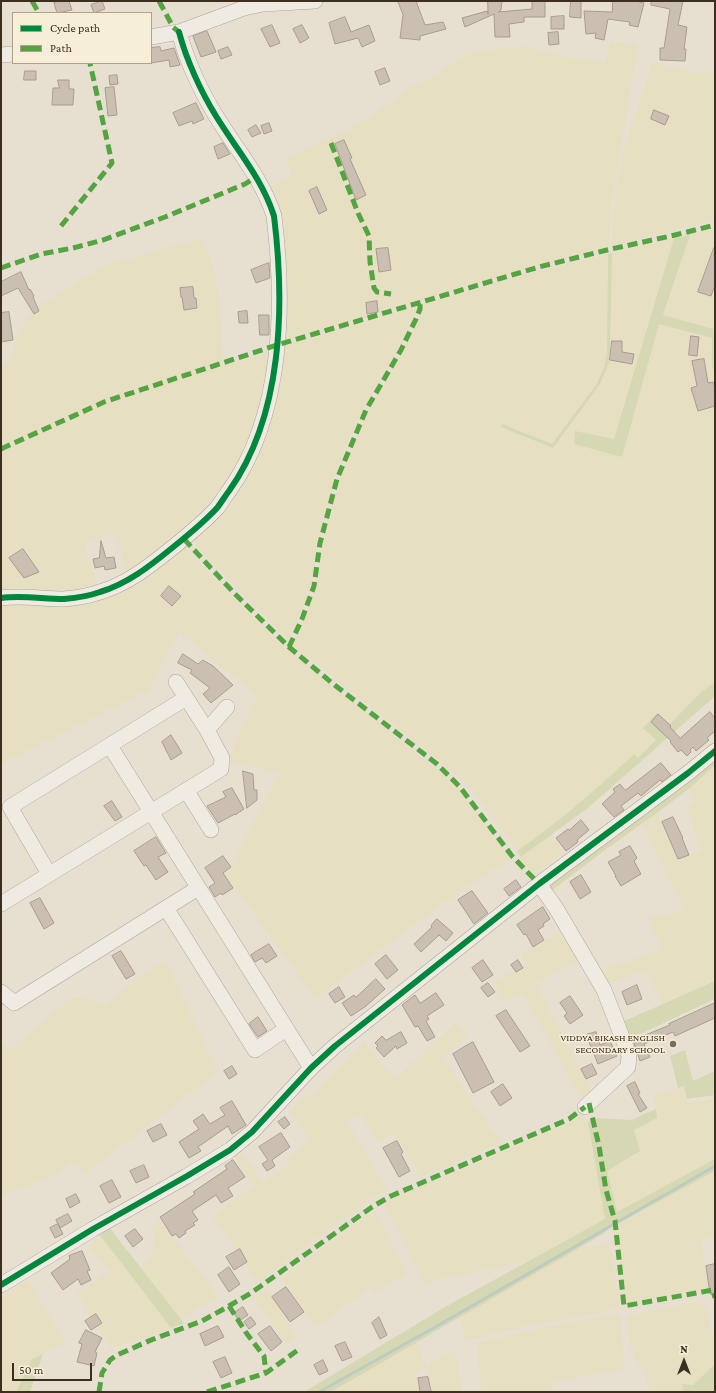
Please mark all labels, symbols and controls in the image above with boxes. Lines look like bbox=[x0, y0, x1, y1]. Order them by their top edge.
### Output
legend bbox=[12, 12, 152, 64]
text: Cycle path bbox=[50, 21, 100, 35]
text: Path bbox=[50, 41, 72, 55]
place label: VIDDYA BIKASH ENGLISH SECONDARY SCHOOL bbox=[560, 1032, 665, 1056]
marker: VIDDYA BIKASH ENGLISH SECONDARY SCHOOL bbox=[668, 1039, 678, 1049]
north arrow bbox=[664, 1341, 704, 1381]
text: N bbox=[680, 1343, 688, 1355]
scale bar bbox=[14, 1355, 94, 1381]
text: 50 m bbox=[19, 1363, 43, 1377]

